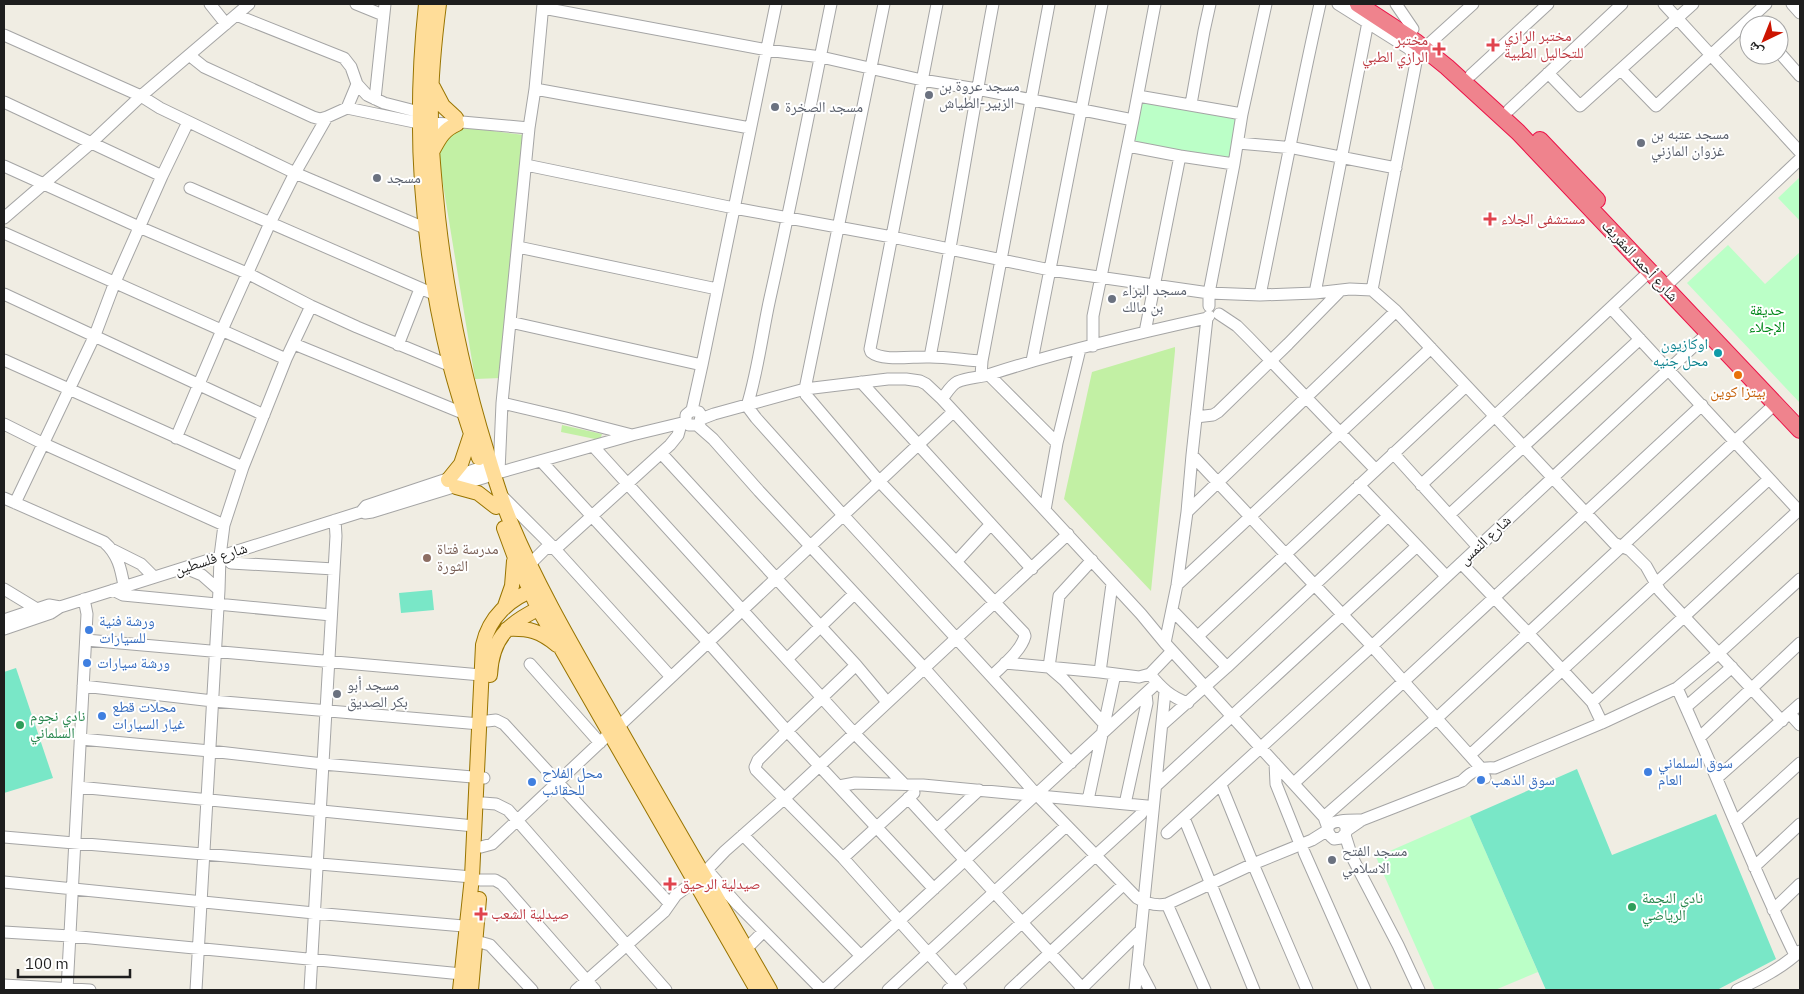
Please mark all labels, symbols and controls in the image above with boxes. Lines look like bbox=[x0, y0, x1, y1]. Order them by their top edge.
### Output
north arrow bbox=[1739, 15, 1789, 65]
place label: مختبر الرازي للتحاليل الطبية bbox=[1504, 26, 1584, 63]
place label: مختبر الرازي الطبي bbox=[1362, 30, 1428, 69]
marker: مختبر الرازي للتحاليل الطبية bbox=[1486, 38, 1500, 52]
text: ش bbox=[1743, 38, 1767, 61]
marker: مختبر الرازي الطبي bbox=[1432, 42, 1446, 56]
place label: مسجد عروة بن الزبير-الطياش bbox=[939, 76, 1020, 113]
marker: مسجد عروة بن الزبير-الطياش bbox=[923, 89, 935, 101]
place label: مسجد الصخرة bbox=[785, 97, 863, 116]
marker: مسجد الصخرة bbox=[769, 101, 781, 113]
place label: مسجد عتبه بن غزوان المازني bbox=[1651, 124, 1729, 163]
marker: مسجد عتبه بن غزوان المازني bbox=[1635, 137, 1647, 149]
place label: مسجد bbox=[387, 168, 421, 187]
marker: مسجد bbox=[371, 172, 383, 184]
place label: مستشفى الجلاء bbox=[1501, 209, 1585, 229]
marker: مستشفى الجلاء bbox=[1483, 212, 1497, 226]
street label: شارع أحمد المقريف bbox=[1597, 216, 1683, 306]
place label: مسجد البراء بن مالك bbox=[1122, 280, 1187, 317]
marker: مسجد البراء بن مالك bbox=[1106, 293, 1118, 305]
park label: حديقة الإجلاء bbox=[1749, 300, 1785, 336]
place label: اوكازيون محل جنيه bbox=[1653, 334, 1708, 371]
marker: اوكازيون محل جنيه bbox=[1712, 347, 1724, 359]
marker: بيتزا كوين bbox=[1732, 369, 1744, 381]
place label: بيتزا كوين bbox=[1710, 382, 1766, 402]
street label: شارع النمس bbox=[1455, 511, 1516, 569]
street label: شارع فلسطين bbox=[172, 538, 250, 580]
place label: مدرسة فتاة الثورة bbox=[437, 539, 499, 575]
marker: مدرسة فتاة الثورة bbox=[421, 552, 433, 564]
place label: ورشة فنية للسيارات bbox=[99, 611, 155, 647]
marker: ورشة فنية للسيارات bbox=[83, 624, 95, 636]
place label: ورشة سيارات bbox=[97, 653, 170, 672]
marker: ورشة سيارات bbox=[81, 657, 93, 669]
place label: مسجد أبو بكر الصديق bbox=[347, 675, 408, 712]
marker: مسجد أبو بكر الصديق bbox=[331, 688, 343, 700]
place label: محلات قطع غيار السيارات bbox=[112, 697, 185, 733]
place label: نادي نجوم السلماني bbox=[30, 706, 85, 745]
marker: محلات قطع غيار السيارات bbox=[96, 710, 108, 722]
marker: نادي نجوم السلماني bbox=[14, 719, 26, 731]
place label: سوق السلماني العام bbox=[1658, 753, 1733, 790]
place label: محل الفلاح للحقائب bbox=[542, 763, 603, 799]
marker: سوق السلماني العام bbox=[1642, 766, 1654, 778]
place label: سوق الذهب bbox=[1491, 770, 1555, 790]
marker: سوق الذهب bbox=[1475, 774, 1487, 786]
marker: محل الفلاح للحقائب bbox=[526, 776, 538, 788]
place label: مسجد الفتح الاسلامي bbox=[1342, 841, 1408, 880]
marker: مسجد الفتح الاسلامي bbox=[1326, 854, 1338, 866]
place label: صيدلية الرحيق bbox=[680, 874, 761, 894]
marker: صيدلية الرحيق bbox=[664, 878, 676, 890]
place label: نادي النجمة الرياضي bbox=[1642, 888, 1703, 927]
marker: نادي النجمة الرياضي bbox=[1626, 901, 1638, 913]
place label: صيدلية الشعب bbox=[491, 904, 569, 923]
marker: صيدلية الشعب bbox=[475, 908, 487, 920]
scale bar bbox=[18, 946, 130, 978]
text: 100 m bbox=[25, 954, 69, 973]

